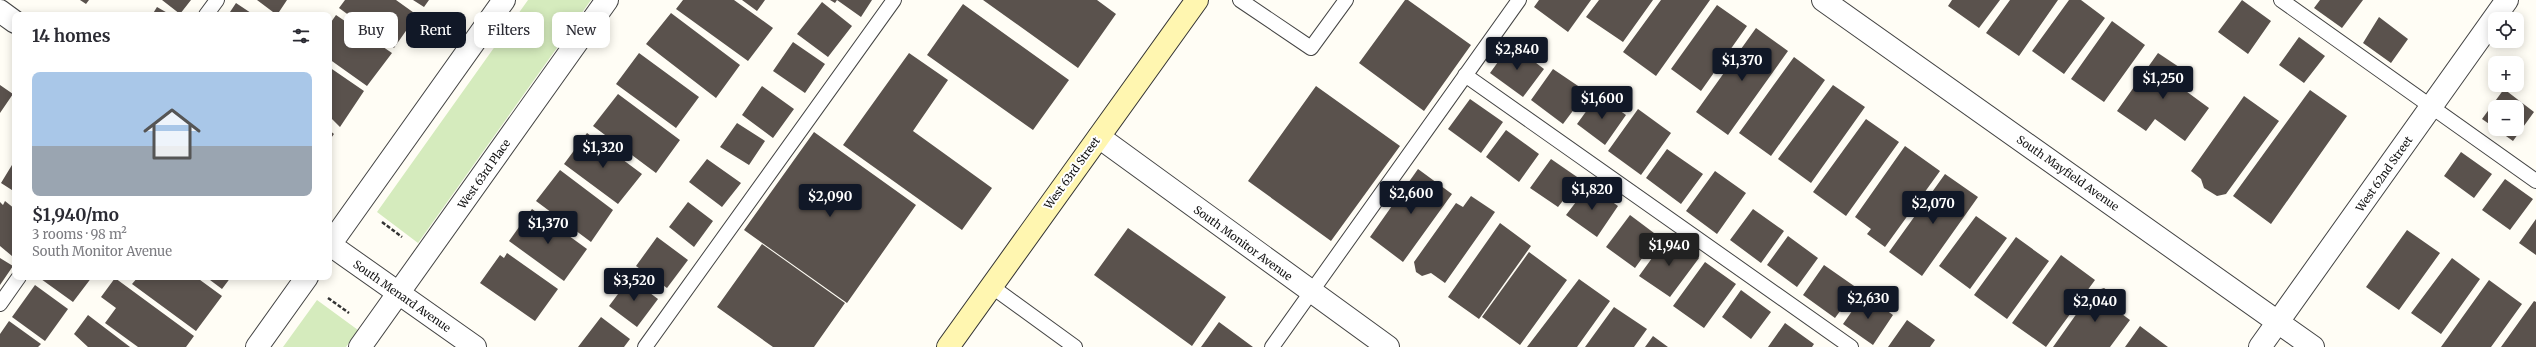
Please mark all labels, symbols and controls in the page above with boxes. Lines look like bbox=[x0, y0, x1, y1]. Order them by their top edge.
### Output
chip: Buy bbox=[344, 12, 398, 48]
chip: Rent bbox=[406, 12, 466, 48]
chip: Filters bbox=[474, 12, 544, 48]
chip: New bbox=[552, 12, 610, 48]
map controls bbox=[2488, 12, 2524, 136]
button: locate bbox=[2488, 12, 2524, 48]
text: 14 homes bbox=[32, 25, 110, 47]
icon: filters bbox=[290, 25, 312, 47]
pin: $2,840 bbox=[1484, 37, 1550, 71]
text: $2,840 bbox=[1495, 41, 1539, 58]
pin: $1,370 bbox=[1709, 48, 1775, 82]
text: $1,370 bbox=[1722, 52, 1763, 69]
button: + bbox=[2488, 56, 2524, 92]
pin: $1,250 bbox=[2130, 66, 2196, 100]
text: $1,250 bbox=[2142, 70, 2184, 87]
pin: $1,600 bbox=[1569, 86, 1635, 120]
text: $1,600 bbox=[1581, 90, 1624, 107]
icon: home bbox=[136, 98, 208, 170]
button: − bbox=[2488, 100, 2524, 136]
street label: South Mayfield Avenue bbox=[2014, 132, 2122, 214]
street label: West 62nd Street bbox=[2352, 133, 2416, 215]
street label: West 63rd Street bbox=[1040, 134, 1103, 213]
pin: $1,320 bbox=[570, 135, 636, 169]
street label: West 63rd Place bbox=[454, 136, 513, 212]
text: $1,320 bbox=[582, 139, 624, 156]
pin: $1,820 bbox=[1559, 177, 1625, 211]
pin: $2,600 bbox=[1378, 181, 1444, 215]
text: $1,820 bbox=[1571, 181, 1613, 198]
pin: $2,090 bbox=[797, 184, 863, 218]
text: $2,600 bbox=[1389, 185, 1433, 202]
text: $2,090 bbox=[808, 188, 852, 205]
pin: $2,070 bbox=[1900, 191, 1966, 225]
text: $2,070 bbox=[1911, 195, 1955, 212]
street label: South Monitor Avenue bbox=[1191, 203, 1295, 284]
text: $1,940/mo bbox=[32, 204, 119, 226]
pin: $1,370 bbox=[515, 211, 581, 245]
text: $1,370 bbox=[528, 215, 569, 232]
text: 3 rooms · 98 m² bbox=[32, 226, 127, 243]
pin: $1,940 bbox=[1636, 233, 1702, 267]
text: $1,940 bbox=[1648, 237, 1690, 254]
text: South Monitor Avenue bbox=[32, 243, 172, 260]
street label: South Menard Avenue bbox=[350, 257, 454, 335]
pin: $3,520 bbox=[601, 268, 667, 302]
text: $3,520 bbox=[613, 272, 655, 289]
pin: $2,630 bbox=[1835, 286, 1901, 320]
pin: $2,040 bbox=[2062, 289, 2128, 323]
text: $2,630 bbox=[1847, 290, 1889, 307]
text: $2,040 bbox=[2073, 293, 2117, 310]

